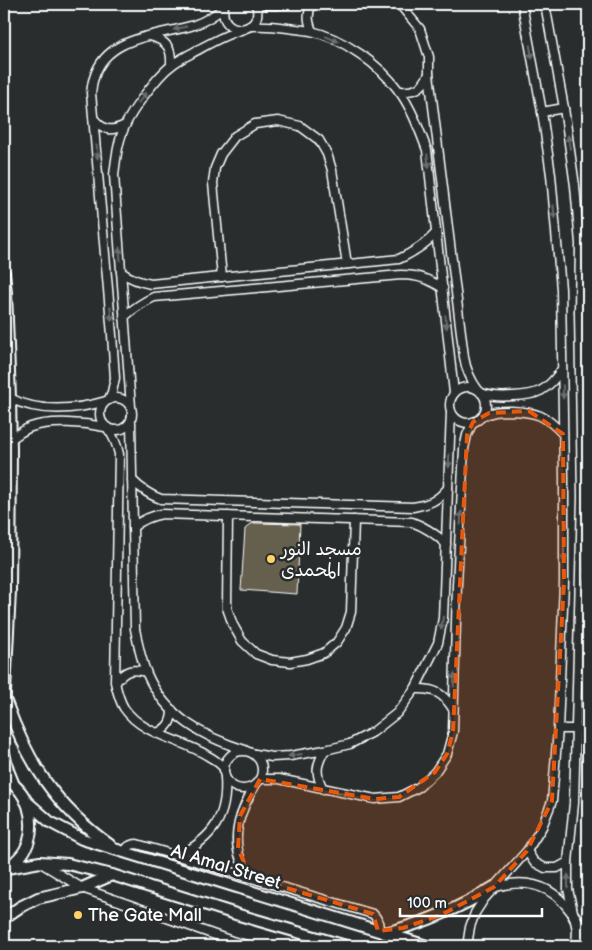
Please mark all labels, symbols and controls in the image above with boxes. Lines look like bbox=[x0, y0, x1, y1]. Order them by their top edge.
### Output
one-way arrow bbox=[172, 25, 187, 33]
one-way arrow bbox=[325, 35, 340, 43]
one-way arrow bbox=[527, 44, 535, 60]
one-way arrow bbox=[137, 92, 148, 105]
one-way arrow bbox=[564, 134, 572, 150]
one-way arrow bbox=[93, 144, 101, 160]
one-way arrow bbox=[424, 153, 432, 169]
one-way arrow bbox=[550, 205, 558, 221]
one-way arrow bbox=[116, 246, 124, 262]
one-way arrow bbox=[107, 306, 115, 322]
one-way arrow bbox=[442, 315, 450, 331]
one-way arrow bbox=[559, 384, 567, 400]
one-way arrow bbox=[445, 453, 453, 469]
one-way arrow bbox=[457, 510, 465, 526]
place label: مسجد النور المحمدى bbox=[279, 539, 362, 581]
one-way arrow bbox=[560, 547, 568, 563]
marker: مسجد النور المحمدى bbox=[265, 553, 277, 565]
one-way arrow bbox=[438, 615, 446, 631]
one-way arrow bbox=[451, 672, 459, 688]
one-way arrow bbox=[286, 751, 302, 759]
one-way arrow bbox=[335, 789, 351, 797]
street label: Al Amal Street bbox=[168, 840, 284, 894]
one-way arrow bbox=[564, 873, 572, 889]
scale bar bbox=[400, 885, 542, 917]
text: 100 m bbox=[407, 894, 447, 913]
place label: The Gate Mall bbox=[88, 905, 202, 926]
marker: The Gate Mall bbox=[72, 909, 84, 921]

